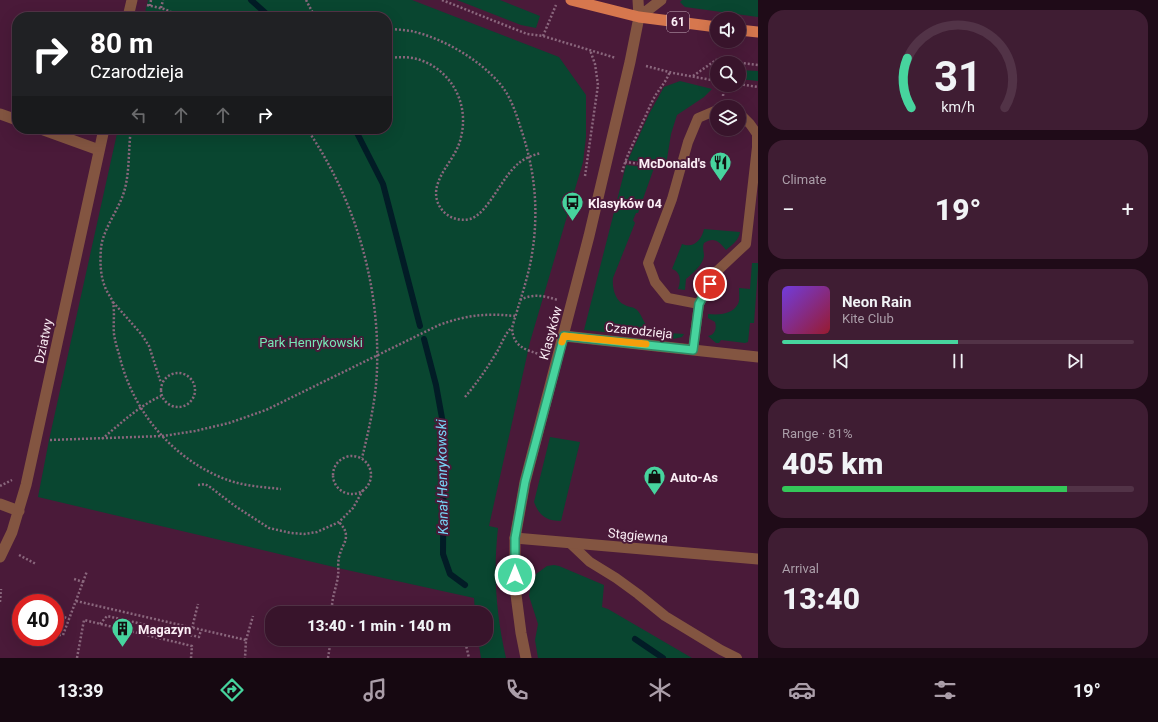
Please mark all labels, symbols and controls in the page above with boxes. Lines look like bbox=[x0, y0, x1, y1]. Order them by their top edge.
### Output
road number: 61 bbox=[667, 12, 689, 32]
map controls bbox=[710, 12, 746, 136]
button: sound bbox=[710, 12, 746, 48]
text: 80 m bbox=[90, 27, 153, 60]
icon: right bbox=[24, 28, 76, 80]
text: 31 bbox=[934, 52, 982, 101]
button: search bbox=[710, 56, 746, 92]
text: Czarodzieja bbox=[90, 61, 184, 82]
text: km/h bbox=[941, 98, 975, 114]
button: layers bbox=[710, 100, 746, 136]
icon: left bbox=[128, 104, 150, 126]
icon: ahead bbox=[170, 104, 192, 126]
icon: ahead bbox=[212, 104, 234, 126]
icon: right bbox=[254, 104, 276, 126]
restaurant icon: McDonald's bbox=[708, 150, 734, 183]
place label: McDonald's bbox=[639, 156, 706, 171]
text: Climate bbox=[782, 172, 826, 187]
bus stop icon: Klasyków 04 bbox=[559, 190, 585, 223]
text: 19° bbox=[935, 192, 981, 227]
place label: Klasyków 04 bbox=[588, 196, 662, 211]
text: − bbox=[782, 197, 795, 222]
text: + bbox=[1122, 197, 1134, 222]
pin bbox=[693, 267, 727, 301]
icon: arrive bbox=[699, 273, 721, 295]
text: Neon Rain bbox=[842, 293, 911, 311]
street label: Klasyków bbox=[536, 304, 565, 362]
text: Kite Club bbox=[842, 311, 894, 326]
street label: Dziatwy bbox=[31, 317, 56, 365]
street label: Czarodzieja bbox=[604, 319, 673, 341]
park label: Park Henrykowski bbox=[259, 335, 363, 350]
icon: previous bbox=[830, 350, 852, 372]
icon: pause bbox=[947, 350, 969, 372]
icon: next bbox=[1064, 350, 1086, 372]
water label: Kanał Henrykowski bbox=[433, 418, 451, 535]
text: Range · 81% bbox=[782, 426, 852, 441]
text: 405 km bbox=[782, 446, 884, 481]
shop icon: Auto-As bbox=[642, 464, 668, 497]
place label: Auto-As bbox=[670, 470, 718, 485]
street label: Stągiewna bbox=[607, 525, 669, 546]
position arrow bbox=[494, 554, 536, 596]
text: Arrival bbox=[782, 561, 819, 576]
text: 13:40 bbox=[782, 581, 860, 616]
speed limit sign: 40 bbox=[12, 594, 64, 646]
building icon: Magazyn bbox=[109, 616, 135, 649]
text: 13:40 · 1 min · 140 m bbox=[307, 617, 451, 635]
place label: Magazyn bbox=[138, 622, 191, 637]
icon: directions bbox=[218, 676, 246, 704]
icon: music bbox=[361, 676, 389, 704]
icon: phone bbox=[503, 676, 531, 704]
icon: climate bbox=[646, 676, 674, 704]
icon: car bbox=[788, 676, 816, 704]
icon: filters bbox=[931, 676, 959, 704]
text: 13:39 bbox=[57, 680, 104, 701]
text: 19° bbox=[1073, 680, 1101, 701]

